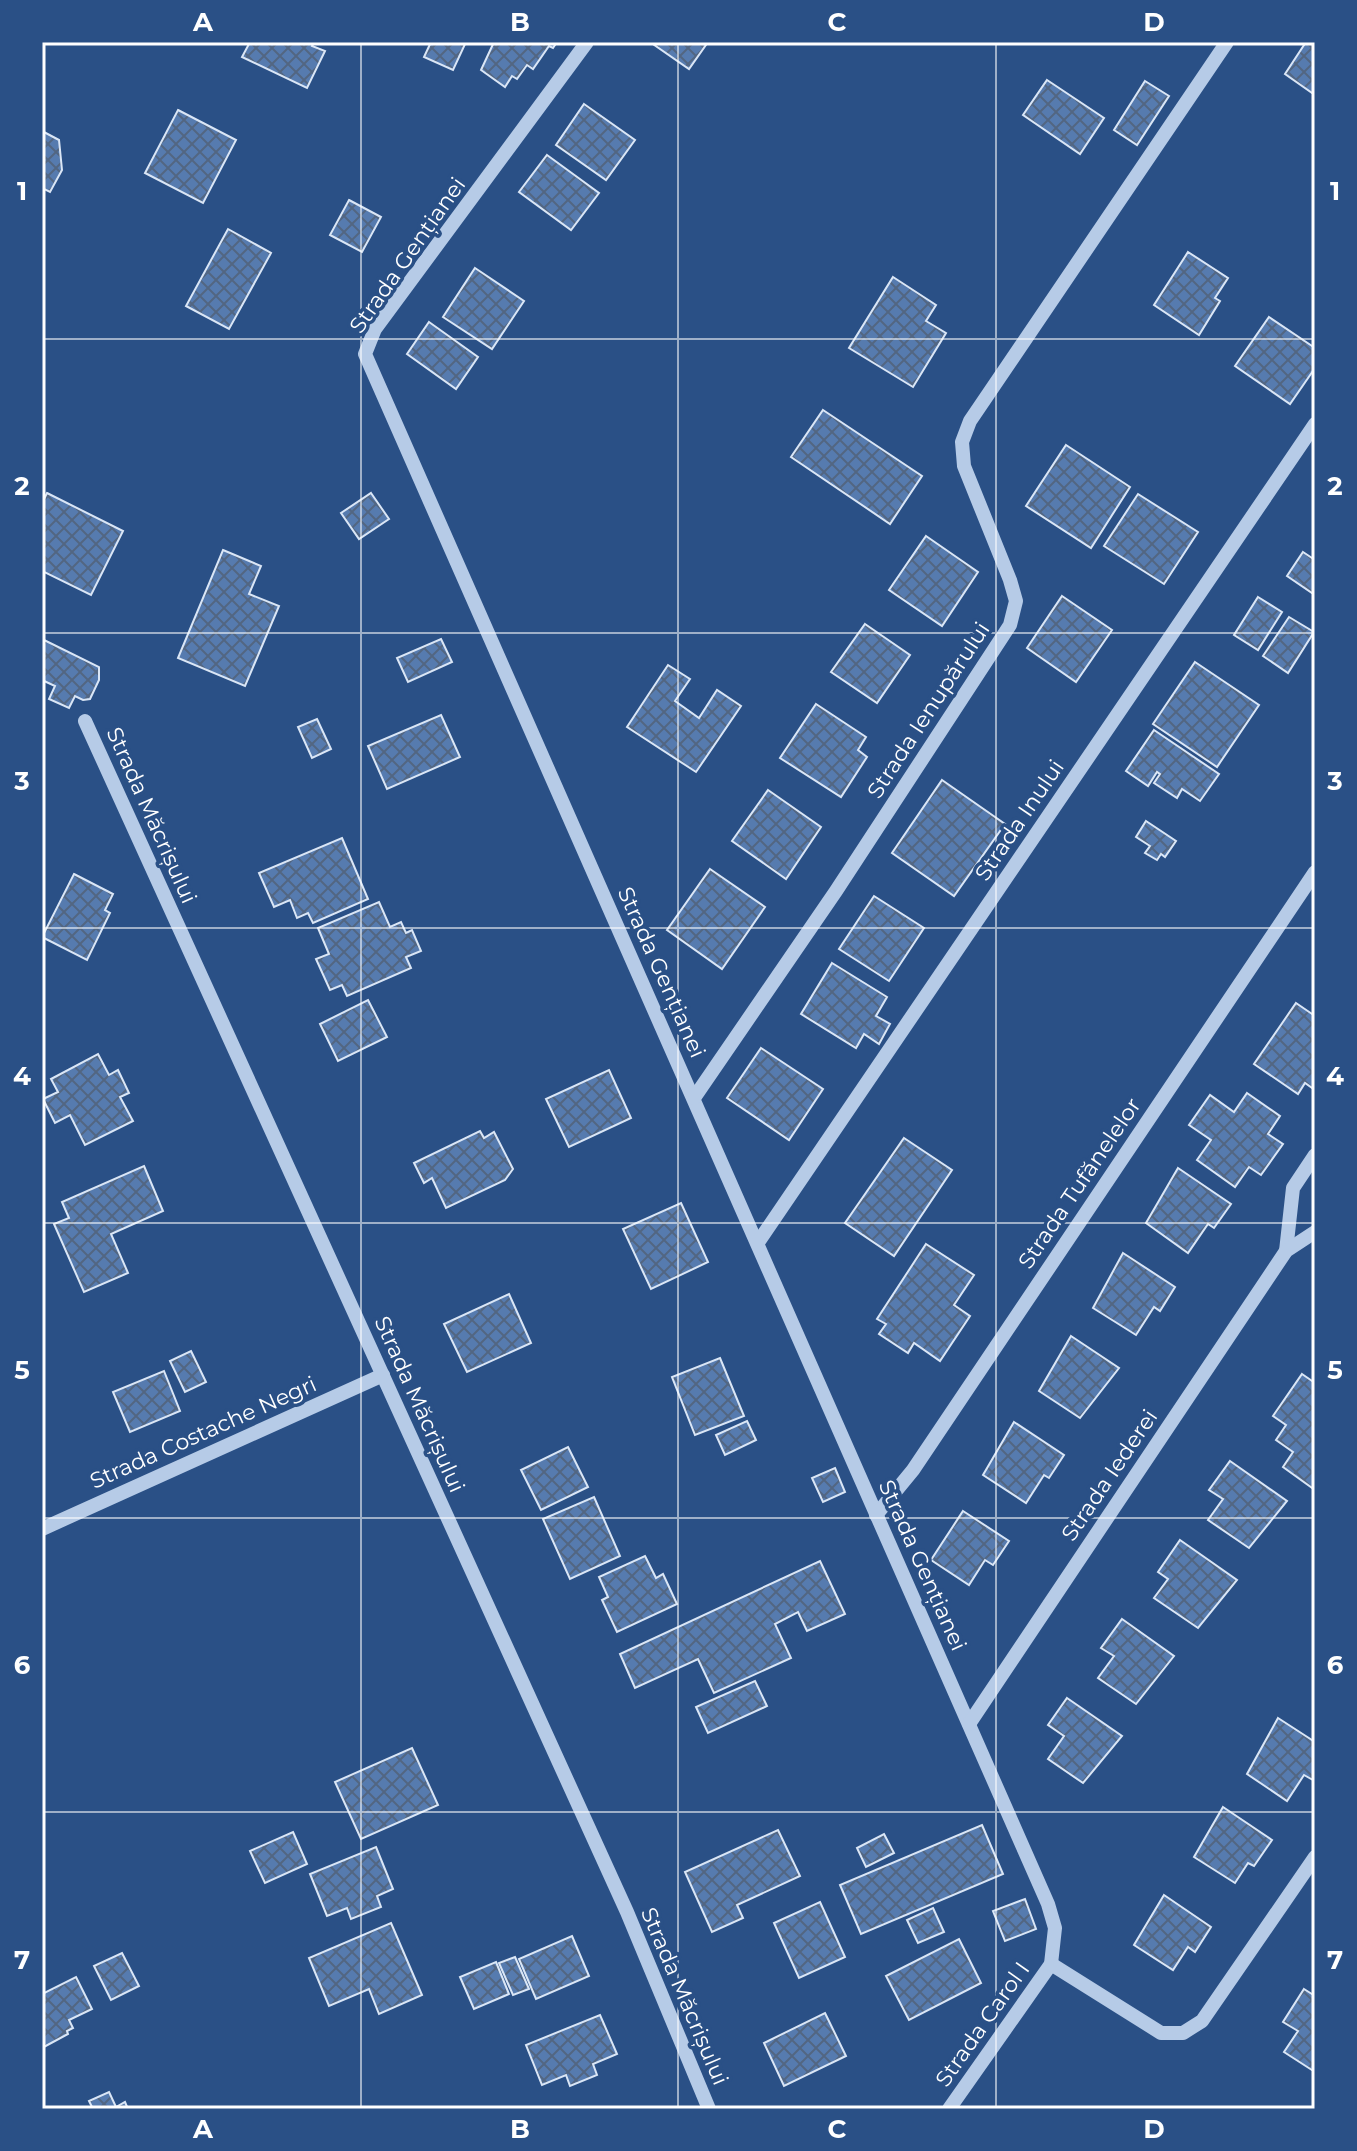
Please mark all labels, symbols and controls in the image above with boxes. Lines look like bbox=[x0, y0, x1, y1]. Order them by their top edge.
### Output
text: A bbox=[192, 6, 214, 38]
text: B bbox=[510, 6, 530, 38]
text: C bbox=[828, 6, 847, 38]
text: D bbox=[1143, 6, 1165, 38]
street label: Strada Gențianei bbox=[344, 172, 471, 338]
text: 1 bbox=[17, 175, 27, 207]
text: 1 bbox=[1330, 175, 1340, 207]
text: 2 bbox=[14, 470, 30, 502]
text: 2 bbox=[1327, 470, 1343, 502]
street label: Strada Ienupărului bbox=[861, 617, 995, 803]
street label: Strada Măcrișului bbox=[101, 723, 203, 908]
street label: Strada Inului bbox=[969, 755, 1070, 886]
text: 3 bbox=[13, 765, 30, 797]
text: 3 bbox=[1326, 765, 1343, 797]
street label: Strada Gențianei bbox=[612, 883, 711, 1062]
text: 4 bbox=[13, 1060, 31, 1092]
text: 4 bbox=[1326, 1060, 1344, 1092]
street label: Strada Tufănelelor bbox=[1012, 1093, 1147, 1274]
street label: Strada Măcrișului bbox=[369, 1312, 471, 1497]
text: 5 bbox=[14, 1354, 30, 1386]
text: 5 bbox=[1327, 1354, 1343, 1386]
street label: Strada Costache Negri bbox=[86, 1370, 321, 1495]
street label: Strada Iederei bbox=[1055, 1404, 1163, 1546]
street label: Strada Gențianei bbox=[873, 1476, 972, 1655]
text: 6 bbox=[14, 1649, 31, 1681]
text: 6 bbox=[1327, 1649, 1344, 1681]
street label: Strada Măcrișului bbox=[635, 1903, 734, 2089]
text: 7 bbox=[14, 1944, 30, 1976]
text: 7 bbox=[1327, 1944, 1343, 1976]
street label: Strada Carol I bbox=[929, 1957, 1035, 2092]
text: A bbox=[192, 2113, 214, 2145]
text: B bbox=[510, 2113, 530, 2145]
text: C bbox=[828, 2113, 847, 2145]
text: D bbox=[1143, 2113, 1165, 2145]

